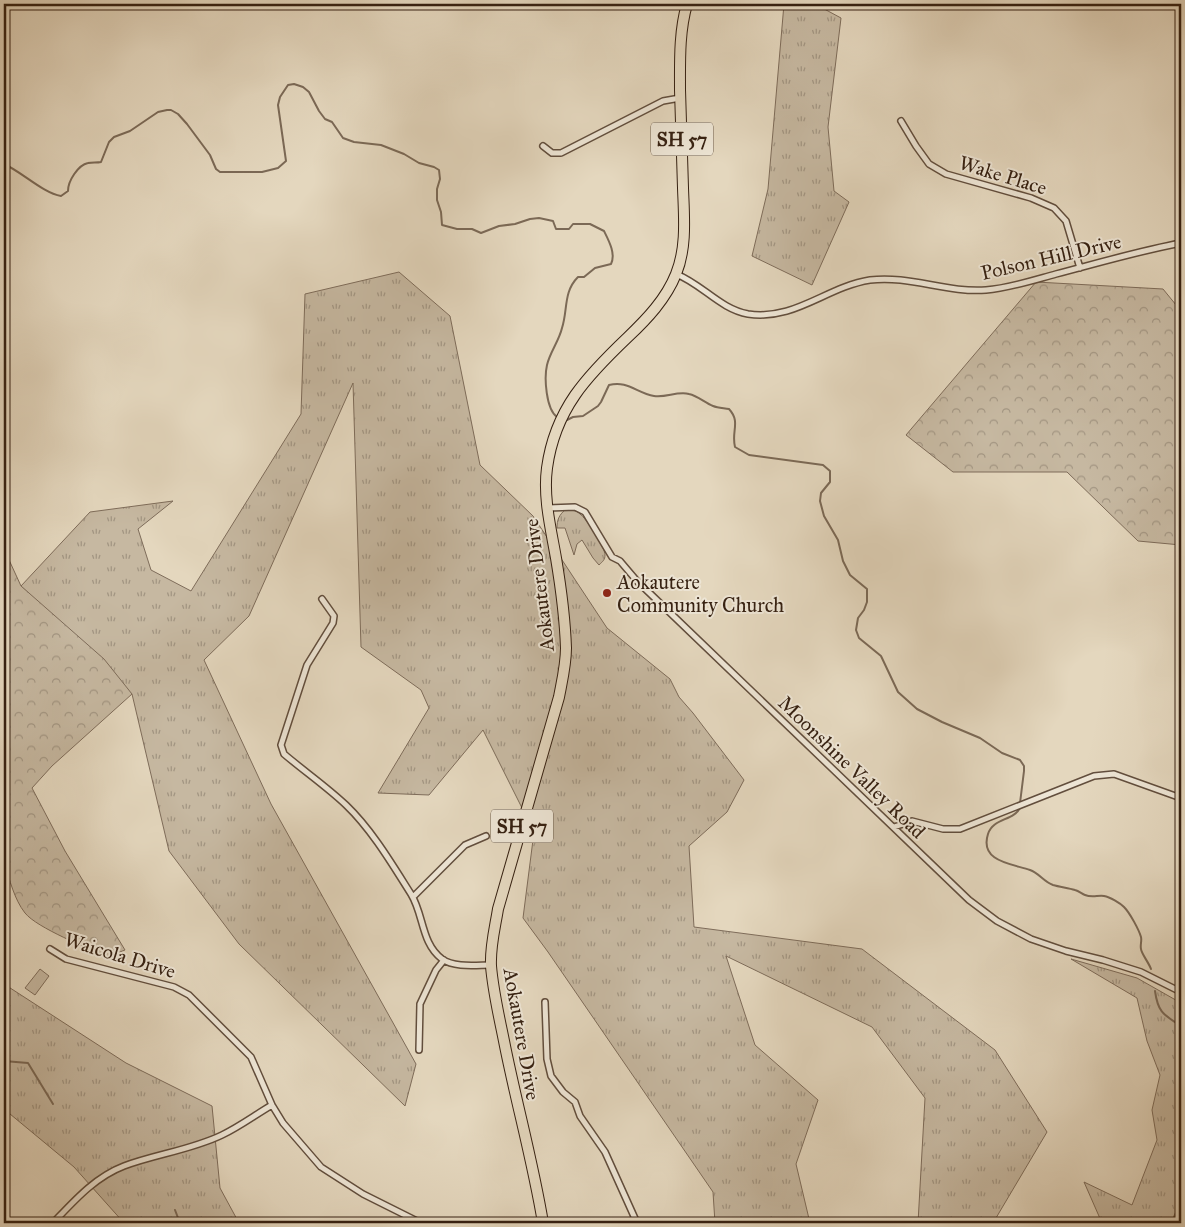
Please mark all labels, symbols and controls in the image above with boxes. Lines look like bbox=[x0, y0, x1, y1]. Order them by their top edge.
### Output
road number: SH 57 bbox=[651, 122, 713, 156]
street label: Wake Place bbox=[956, 150, 1050, 200]
street label: Polson Hill Drive bbox=[978, 229, 1124, 285]
street label: Aokautere Drive bbox=[519, 517, 559, 654]
place label: Aokautere Community Church bbox=[616, 570, 784, 617]
marker: Aokautere Community Church bbox=[601, 587, 613, 599]
street label: Moonshine Valley Road bbox=[773, 691, 931, 843]
road number: SH 57 bbox=[491, 809, 553, 842]
street label: Waicola Drive bbox=[62, 927, 178, 983]
street label: Aokautere Drive bbox=[498, 965, 545, 1102]

